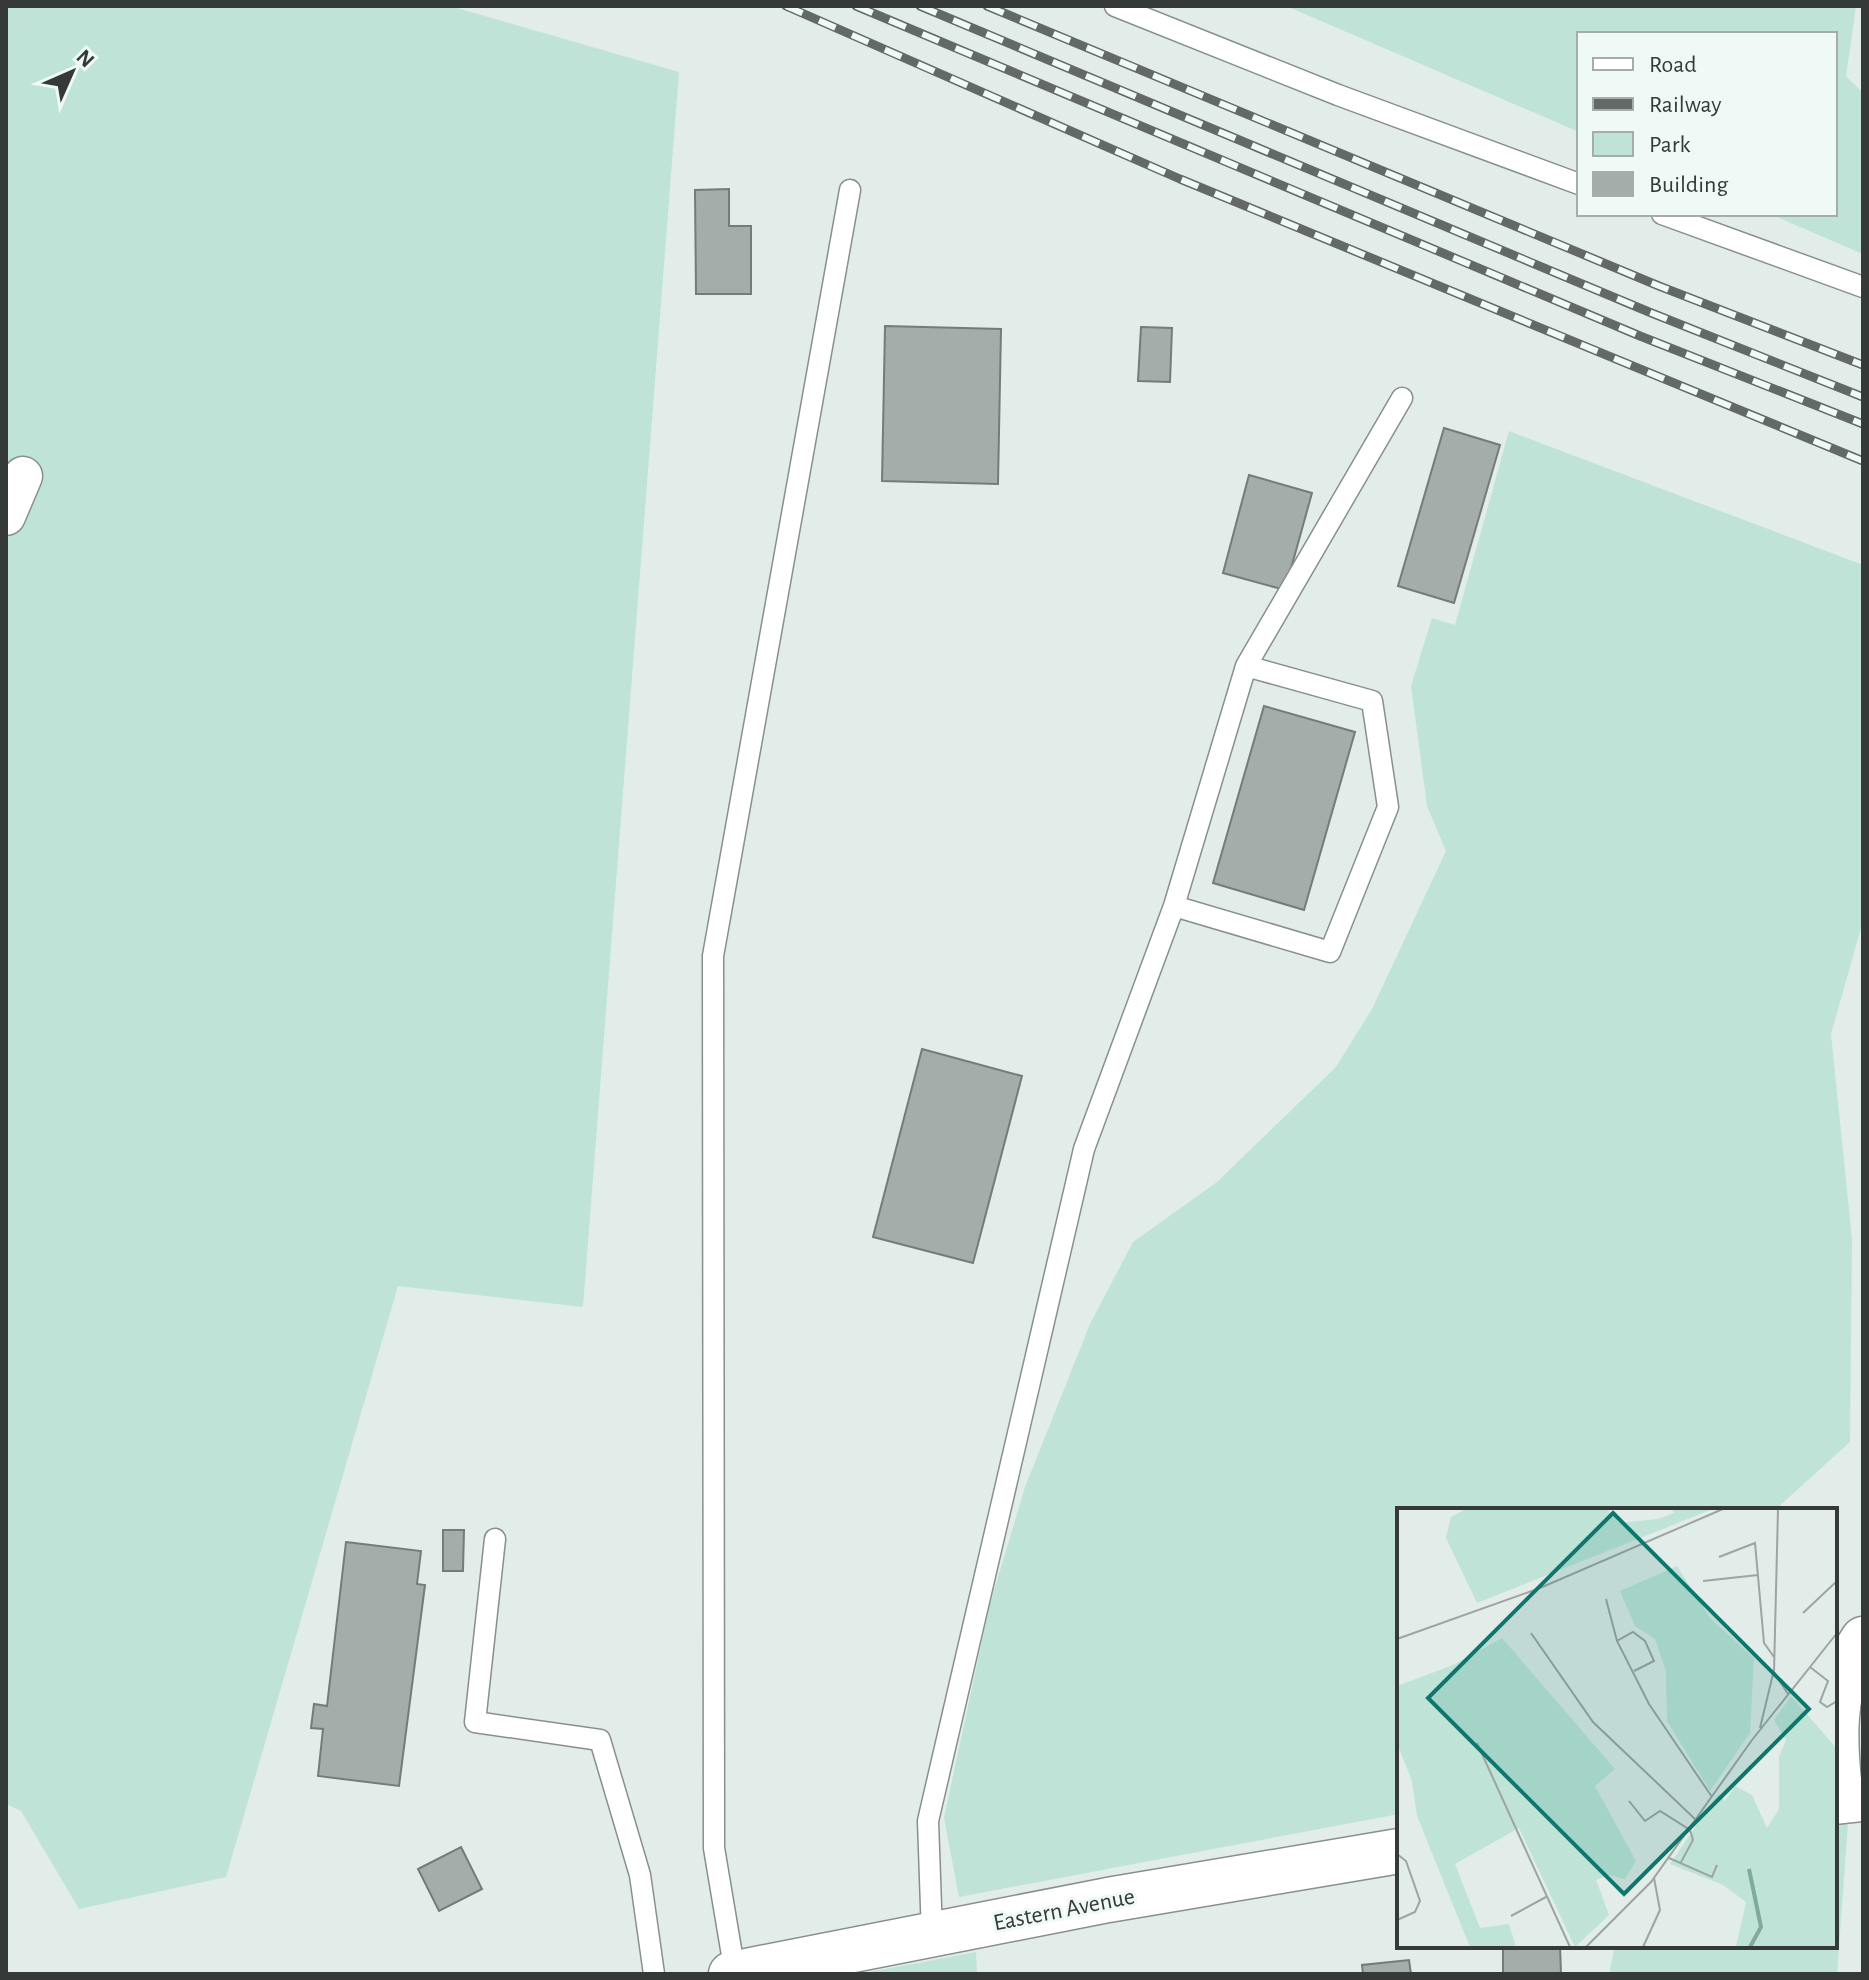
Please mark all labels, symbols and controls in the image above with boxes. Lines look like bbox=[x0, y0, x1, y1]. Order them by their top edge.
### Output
north arrow bbox=[32, 32, 112, 112]
legend bbox=[1577, 32, 1837, 216]
text: N bbox=[72, 45, 99, 72]
text: Road bbox=[1649, 53, 1697, 77]
text: Railway bbox=[1649, 93, 1721, 117]
text: Park bbox=[1649, 133, 1690, 157]
text: Building bbox=[1649, 173, 1728, 197]
inset map bbox=[1397, 1508, 1837, 1948]
street label: Eastern Avenue bbox=[991, 1885, 1137, 1935]

